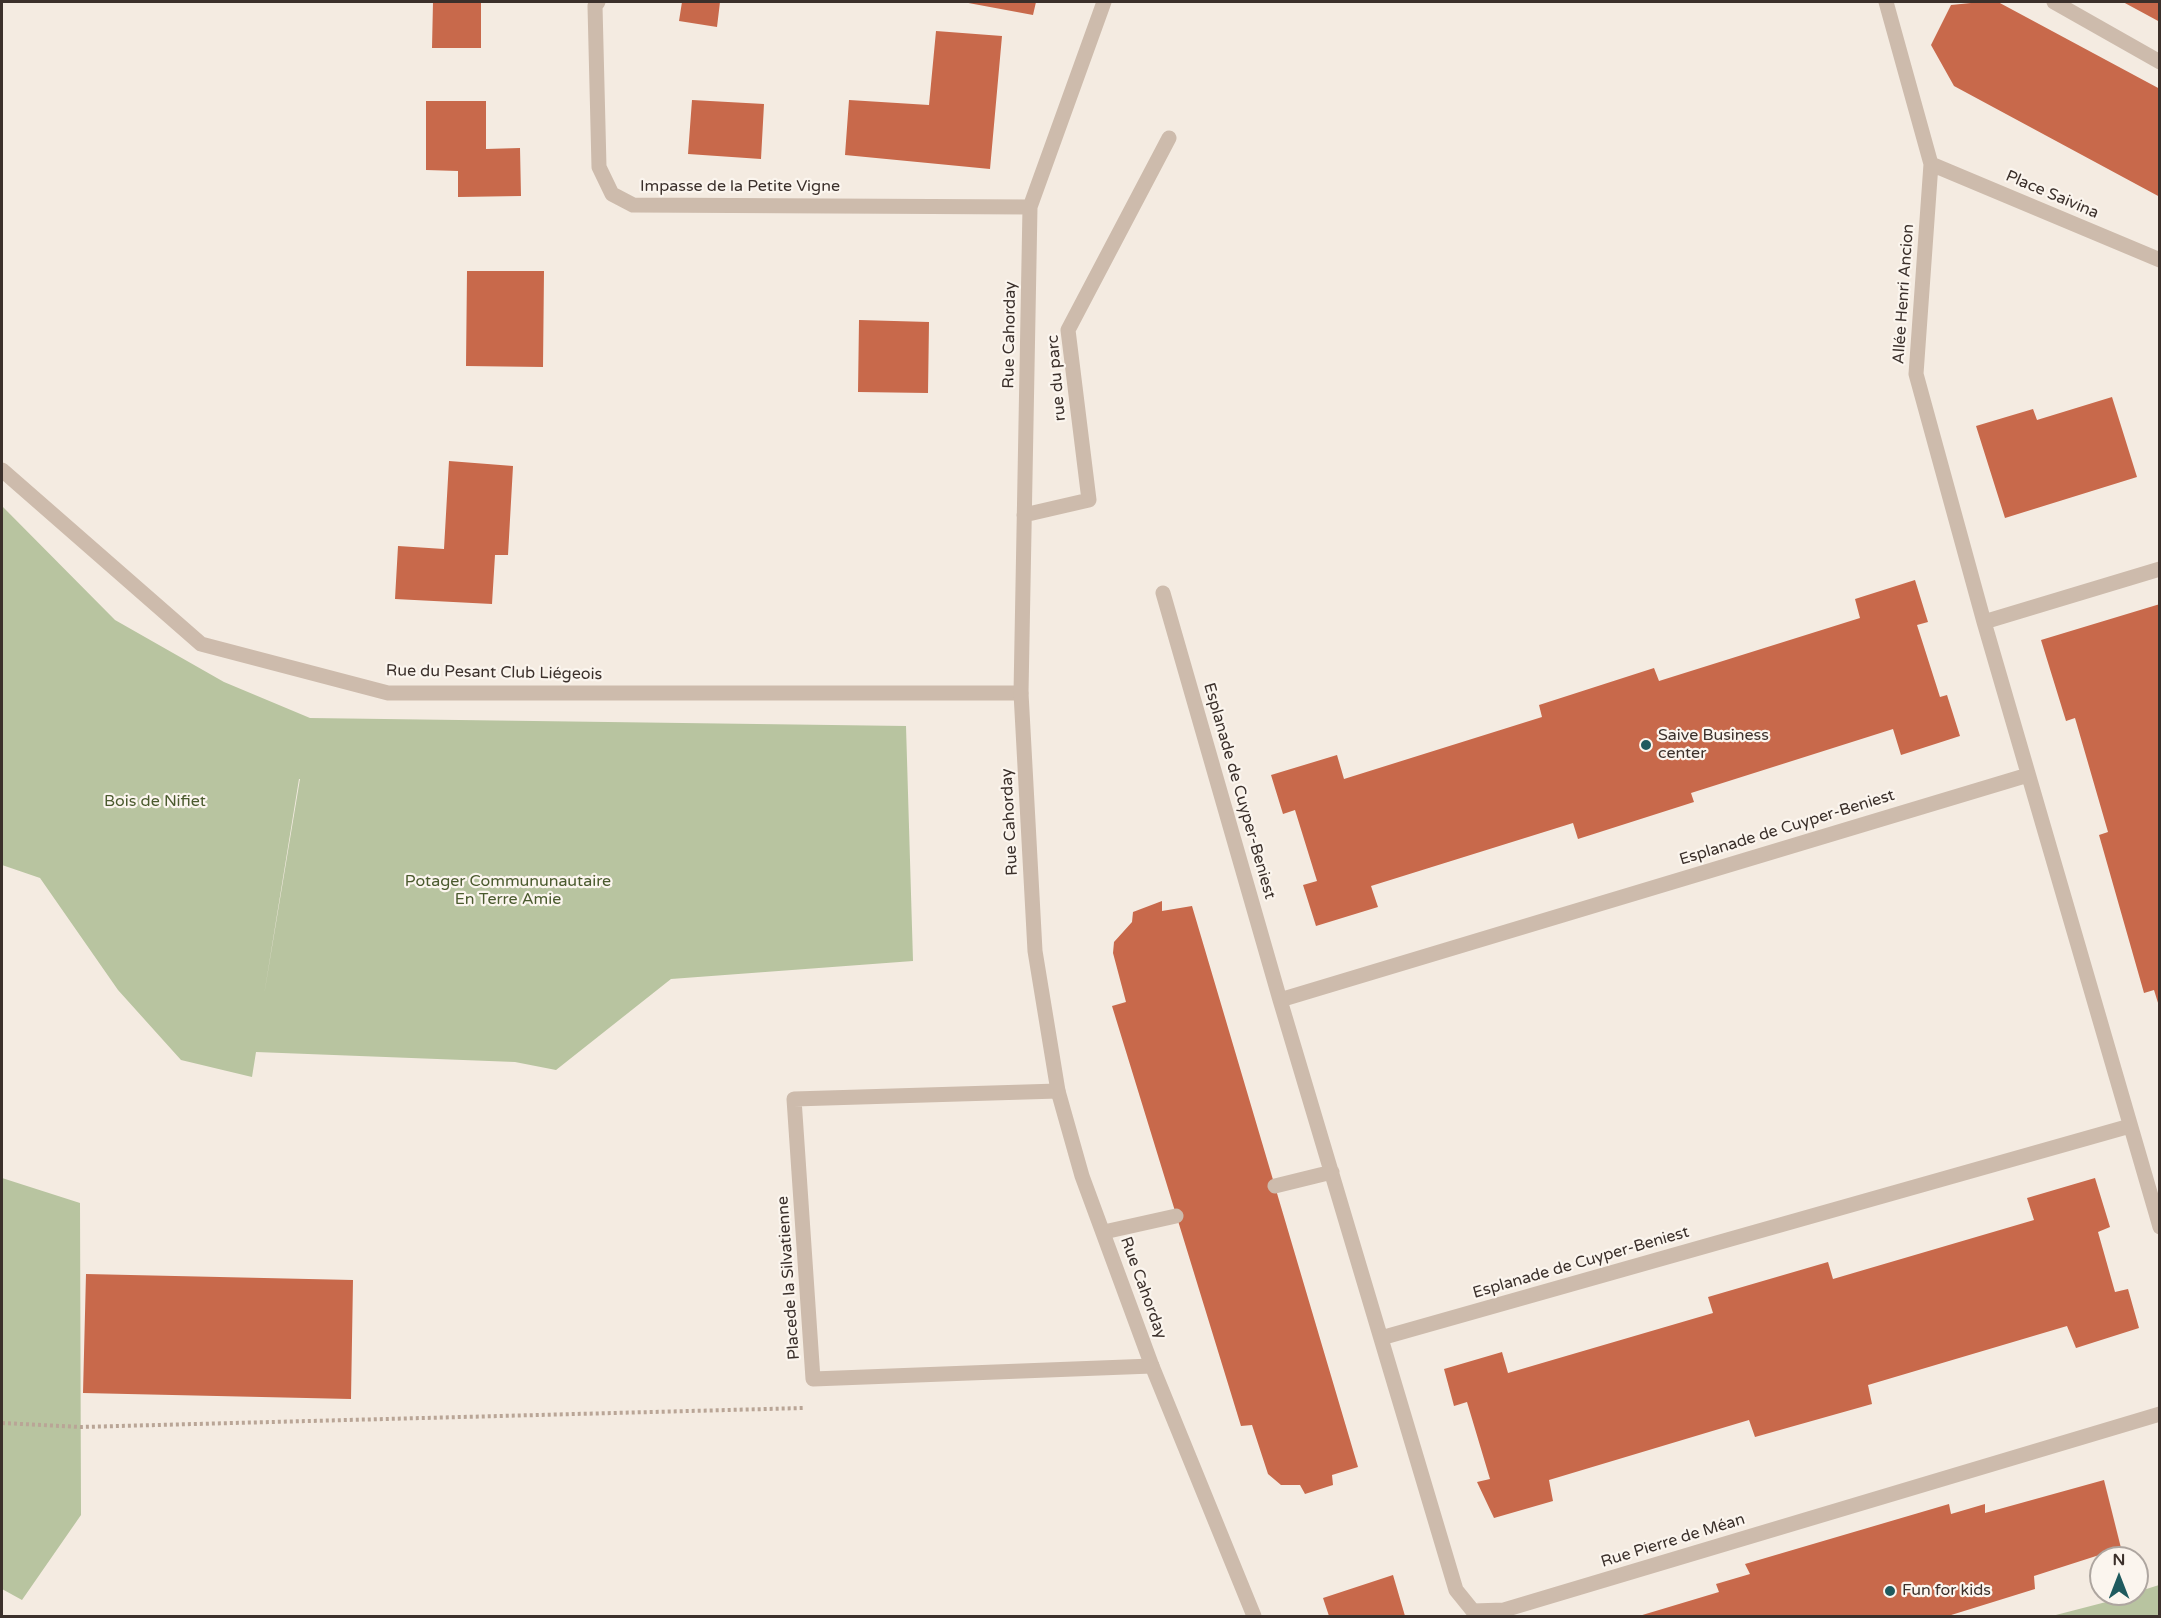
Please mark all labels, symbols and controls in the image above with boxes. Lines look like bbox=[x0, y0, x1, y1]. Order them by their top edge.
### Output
street label: Place Saivina bbox=[2003, 167, 2101, 223]
street label: Impasse de la Petite Vigne bbox=[640, 177, 840, 197]
street label: Allée Henri Ancion bbox=[1890, 223, 1918, 365]
street label: Rue Cahorday bbox=[999, 281, 1021, 389]
street label: rue du parc bbox=[1044, 334, 1070, 422]
street label: Rue du Pesant Club Liégeois bbox=[386, 662, 602, 684]
street label: Esplanade de Cuyper-Beniest bbox=[1199, 681, 1279, 901]
place label: Saive Business center bbox=[1658, 726, 1769, 764]
marker: Saive Business center bbox=[1639, 738, 1653, 752]
street label: Rue Cahorday bbox=[998, 768, 1022, 876]
street label: Esplanade de Cuyper-Beniest bbox=[1677, 786, 1897, 870]
park label: Bois de Nifiet bbox=[104, 792, 206, 812]
park label: Potager Commununautaire En Terre Amie bbox=[405, 872, 611, 910]
street label: Placede la Silvatienne bbox=[774, 1195, 804, 1361]
street label: Esplanade de Cuyper-Beniest bbox=[1471, 1223, 1691, 1303]
street label: Rue Cahorday bbox=[1116, 1234, 1170, 1342]
street label: Rue Pierre de Méan bbox=[1599, 1510, 1747, 1572]
north arrow bbox=[2089, 1546, 2149, 1606]
text: N bbox=[2113, 1550, 2125, 1570]
place label: Fun for kids bbox=[1902, 1581, 1991, 1601]
marker: Fun for kids bbox=[1883, 1584, 1897, 1598]

